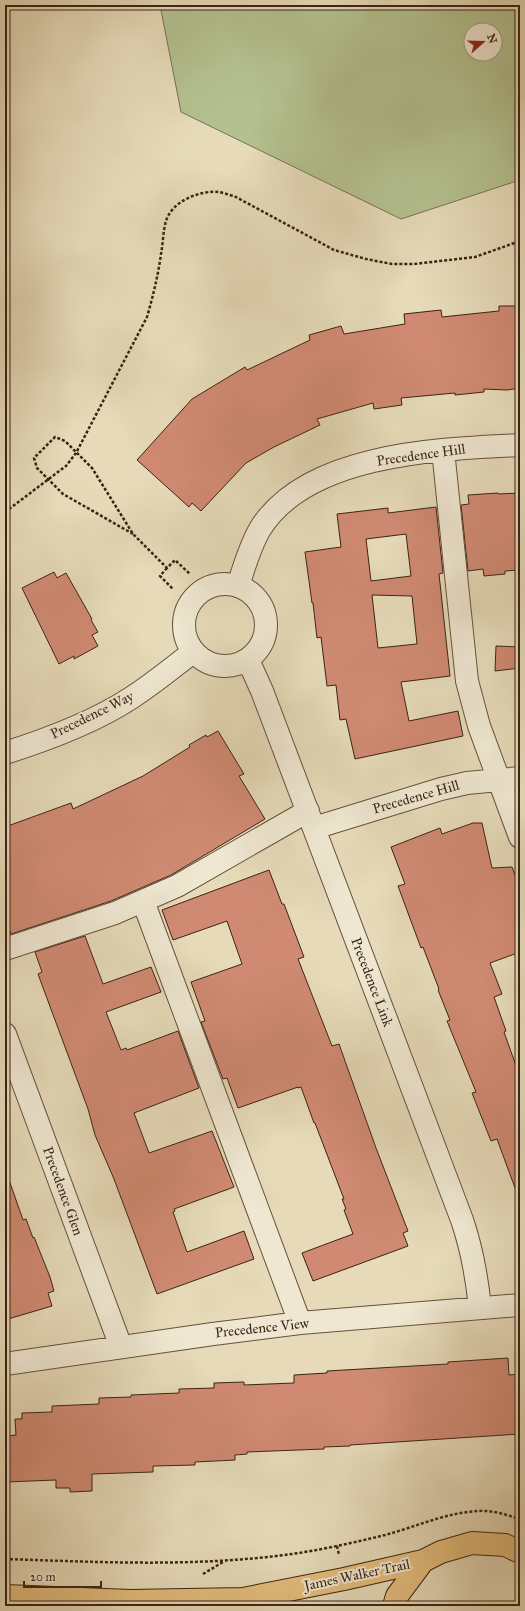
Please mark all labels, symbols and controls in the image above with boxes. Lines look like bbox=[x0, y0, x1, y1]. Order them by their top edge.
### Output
north arrow bbox=[463, 22, 503, 62]
text: N bbox=[484, 32, 500, 46]
street label: Precedence Hill bbox=[376, 440, 467, 470]
street label: Precedence Way bbox=[47, 687, 137, 743]
street label: Precedence Hill bbox=[371, 776, 462, 817]
street label: Precedence Link bbox=[347, 935, 397, 1029]
street label: Precedence Glen bbox=[39, 1144, 87, 1238]
street label: Precedence View bbox=[214, 1315, 311, 1341]
street label: James Walker Trail bbox=[301, 1555, 412, 1596]
scale bar bbox=[24, 1563, 101, 1589]
text: 20 m bbox=[30, 1570, 56, 1584]

